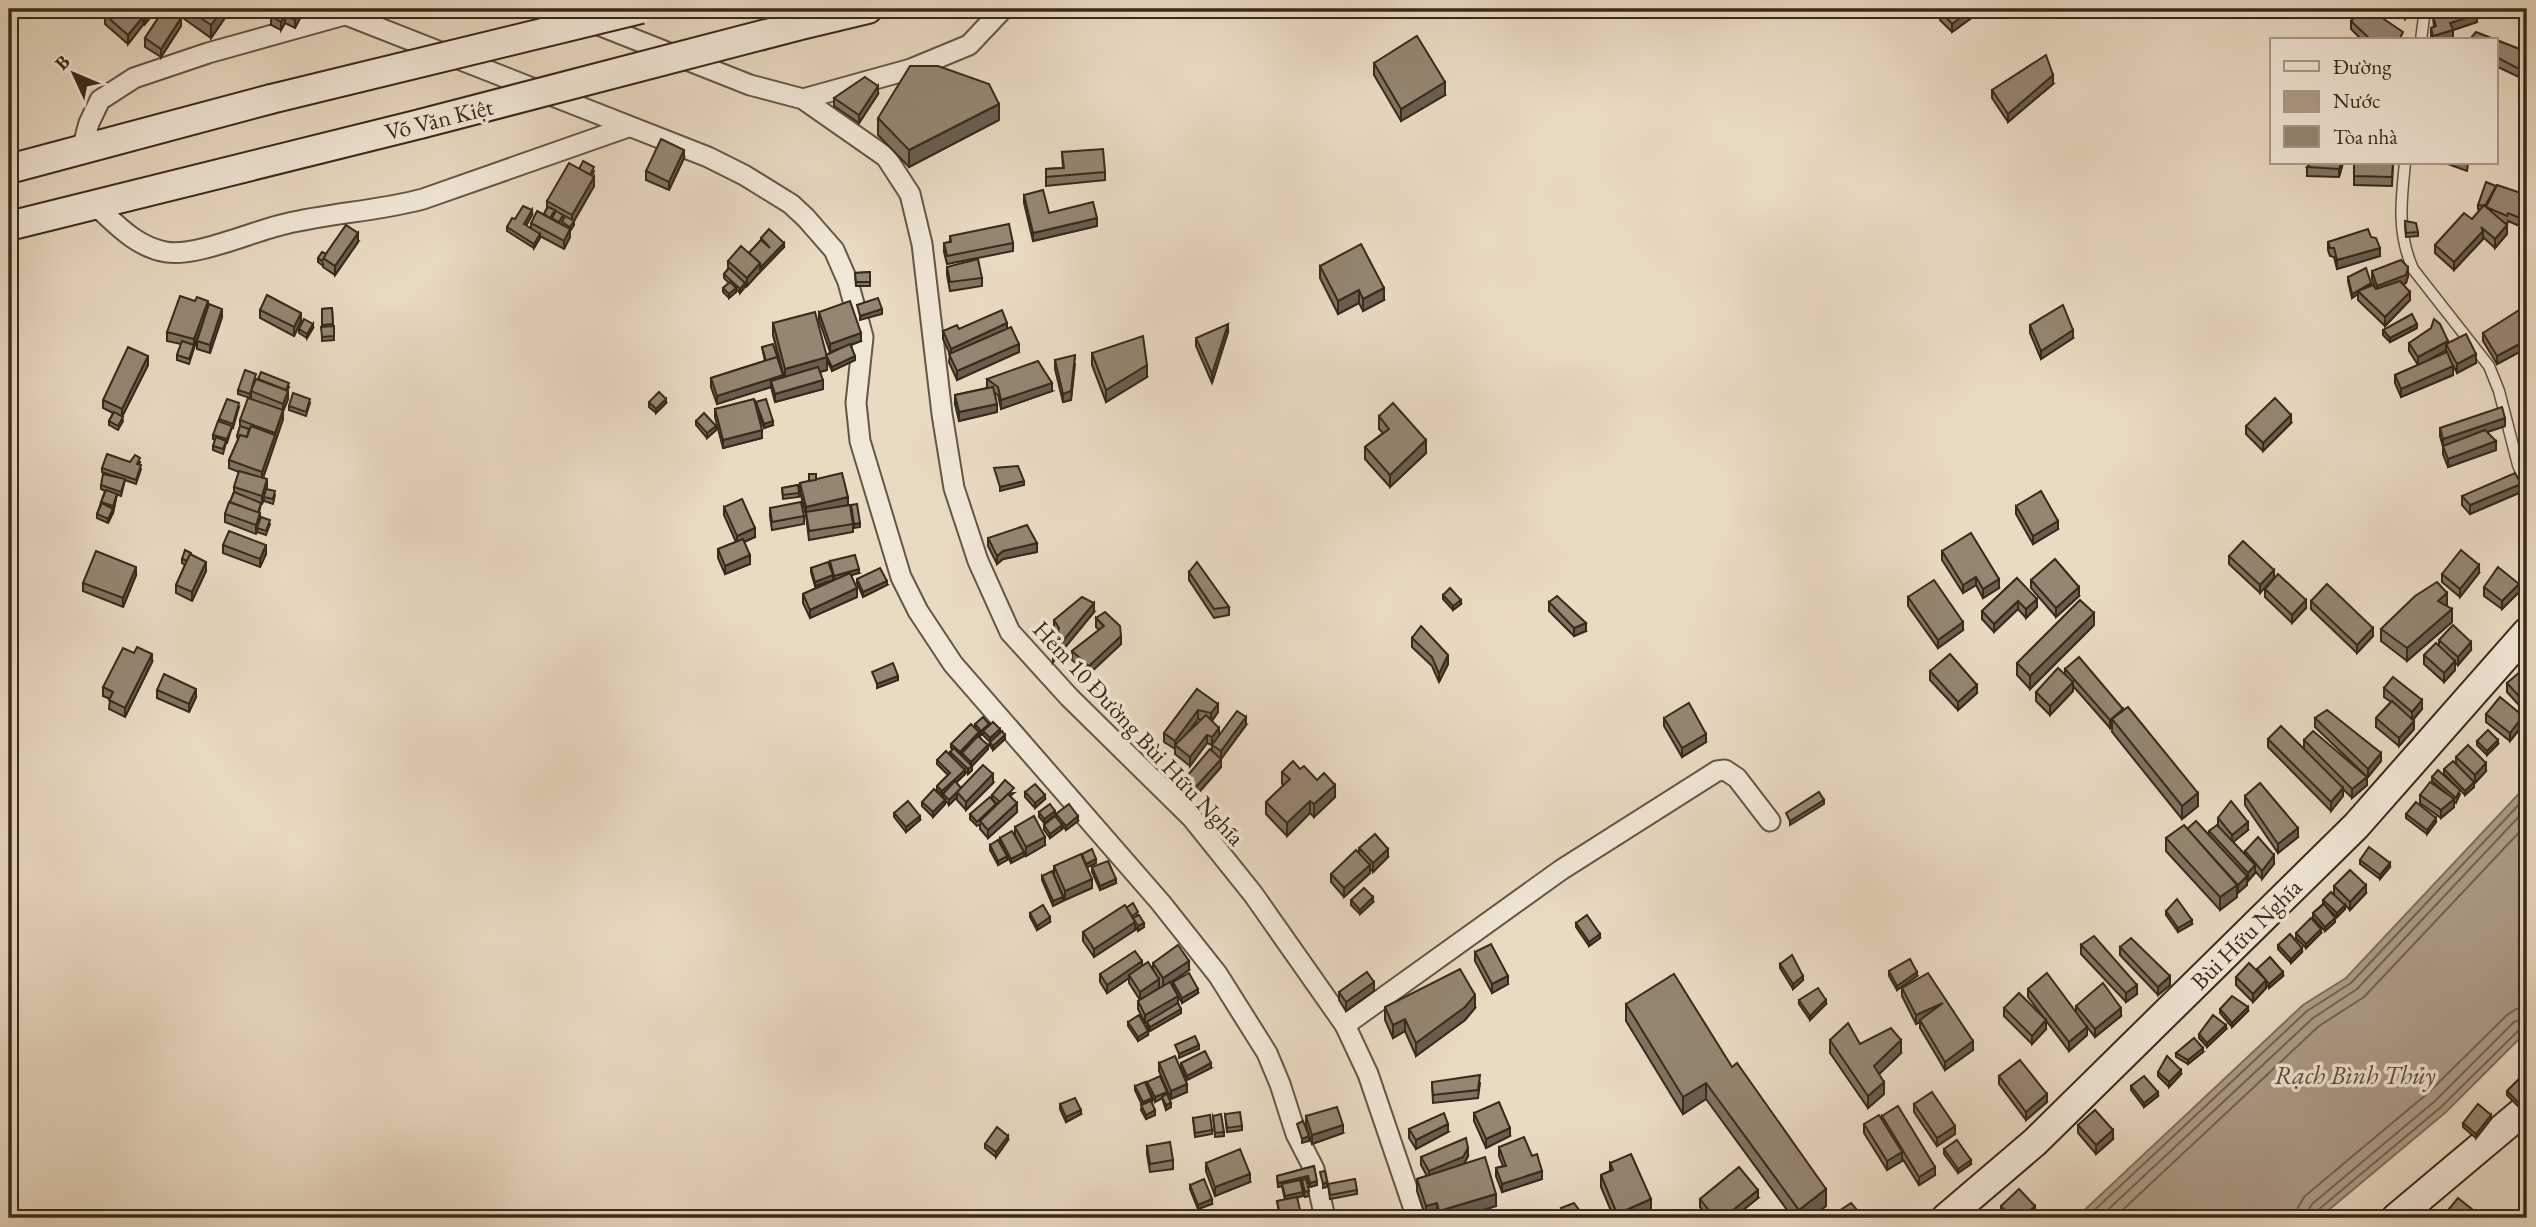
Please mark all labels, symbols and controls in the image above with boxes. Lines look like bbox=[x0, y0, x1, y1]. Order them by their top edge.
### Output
north arrow bbox=[38, 38, 108, 108]
legend bbox=[2270, 38, 2498, 164]
text: B bbox=[49, 50, 75, 76]
text: Đường bbox=[2333, 53, 2392, 80]
text: Nước bbox=[2333, 87, 2381, 114]
street label: Võ Văn Kiệt bbox=[382, 91, 497, 147]
text: Tòa nhà bbox=[2333, 123, 2398, 150]
street label: Hẻm 10 Đường Bùi Hữu Nghĩa bbox=[1026, 614, 1252, 852]
street label: Bùi Hữu Nghĩa bbox=[2184, 871, 2309, 996]
water label: Rạch Bình Thủy bbox=[2274, 1058, 2436, 1092]

